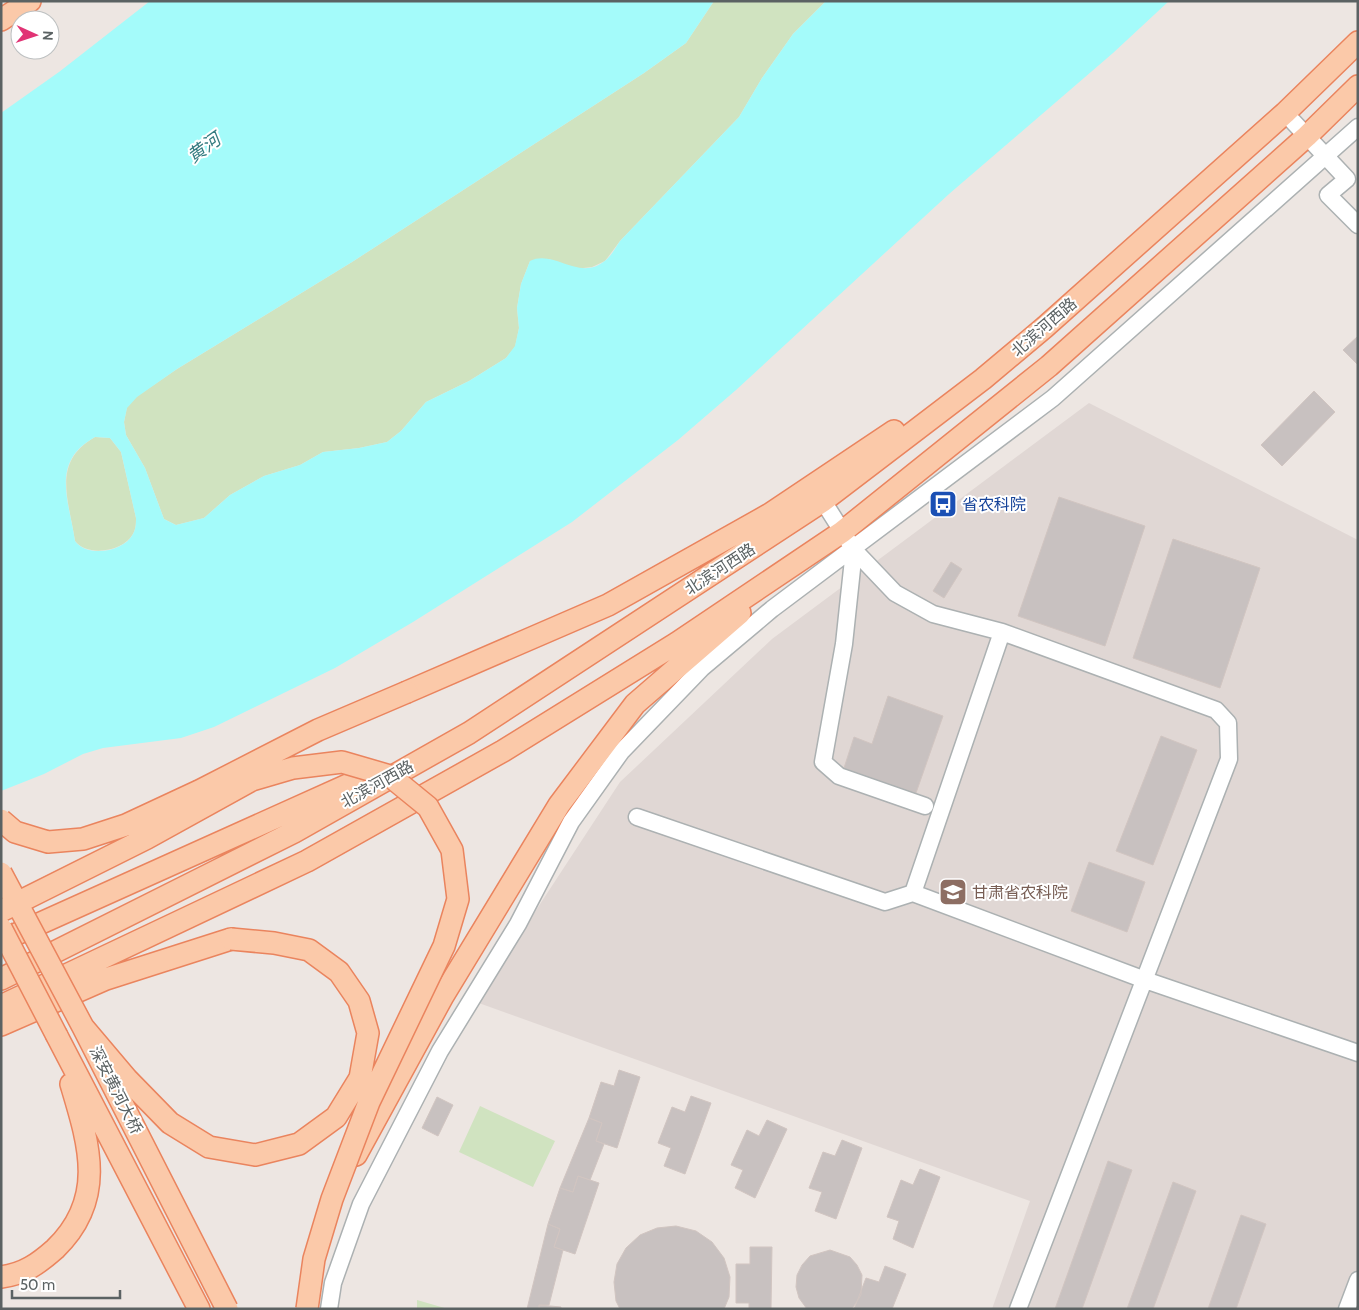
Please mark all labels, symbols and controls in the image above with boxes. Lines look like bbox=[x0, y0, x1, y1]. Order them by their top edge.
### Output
north arrow bbox=[10, 10, 60, 60]
text: N bbox=[39, 30, 57, 41]
water label: 黄河 bbox=[183, 127, 227, 167]
street label: 北滨河西路 bbox=[1008, 294, 1080, 360]
bus stop icon: 省农科院 bbox=[928, 489, 958, 519]
place label: 省农科院 bbox=[962, 495, 1026, 514]
street label: 北滨河西路 bbox=[681, 539, 759, 599]
street label: 北滨河西路 bbox=[337, 756, 417, 812]
school or university icon: 甘肃省农科院 bbox=[938, 877, 968, 907]
place label: 甘肃省农科院 bbox=[972, 883, 1068, 902]
street label: 深安黄河大桥 bbox=[86, 1043, 146, 1137]
scale bar bbox=[12, 1268, 120, 1300]
text: 50 m bbox=[20, 1276, 55, 1294]

